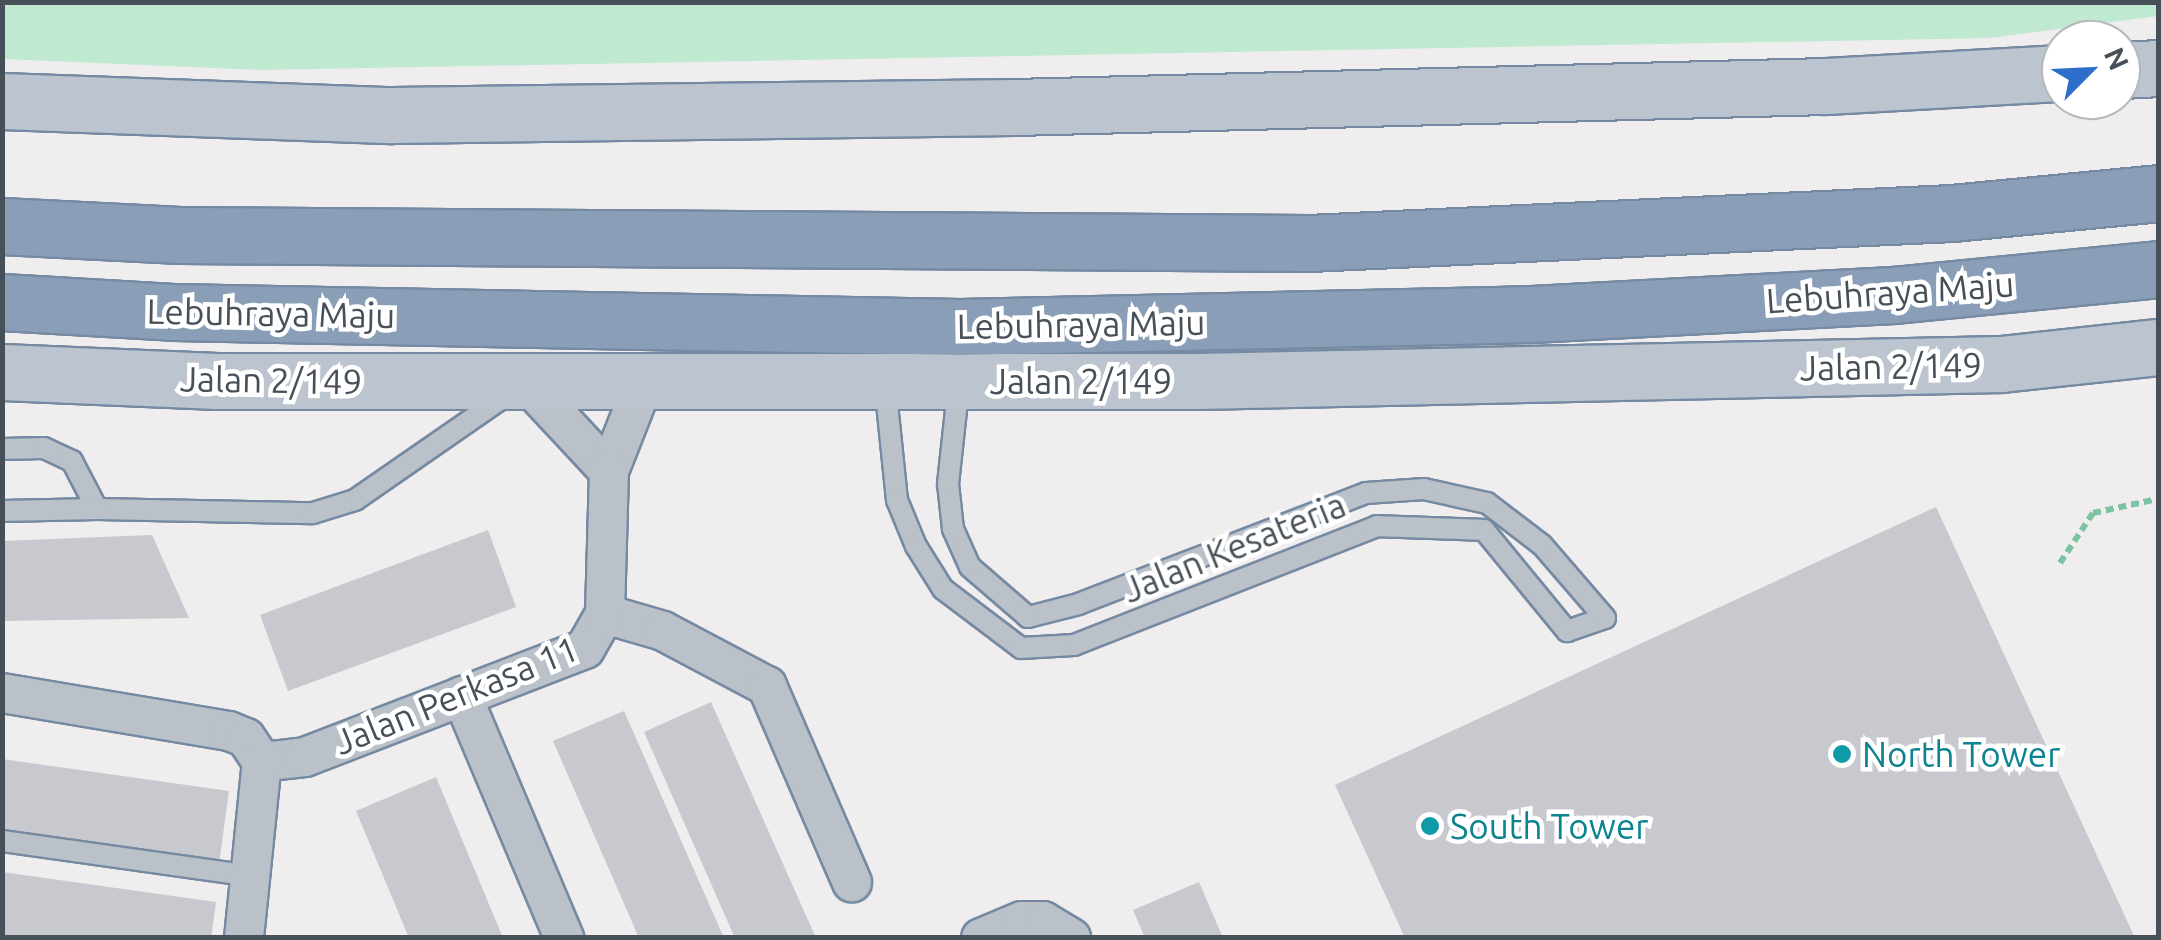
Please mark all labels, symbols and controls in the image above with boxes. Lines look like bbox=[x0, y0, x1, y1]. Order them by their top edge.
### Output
north arrow bbox=[2041, 20, 2141, 120]
text: N bbox=[2099, 43, 2135, 74]
street label: Lebuhraya Maju bbox=[1765, 262, 2015, 322]
street label: Lebuhraya Maju bbox=[146, 290, 396, 336]
street label: Lebuhraya Maju bbox=[956, 301, 1206, 347]
street label: Jalan 2/149 bbox=[1800, 343, 1982, 389]
street label: Jalan 2/149 bbox=[180, 357, 362, 403]
street label: Jalan 2/149 bbox=[990, 360, 1172, 402]
street label: Jalan Kesateria bbox=[1116, 483, 1352, 611]
street label: Jalan Perkasa 11 bbox=[328, 627, 584, 763]
place label: North Tower bbox=[1862, 733, 2060, 775]
marker: North Tower bbox=[1831, 743, 1853, 765]
place label: South Tower bbox=[1450, 805, 1648, 847]
marker: South Tower bbox=[1419, 815, 1441, 837]

